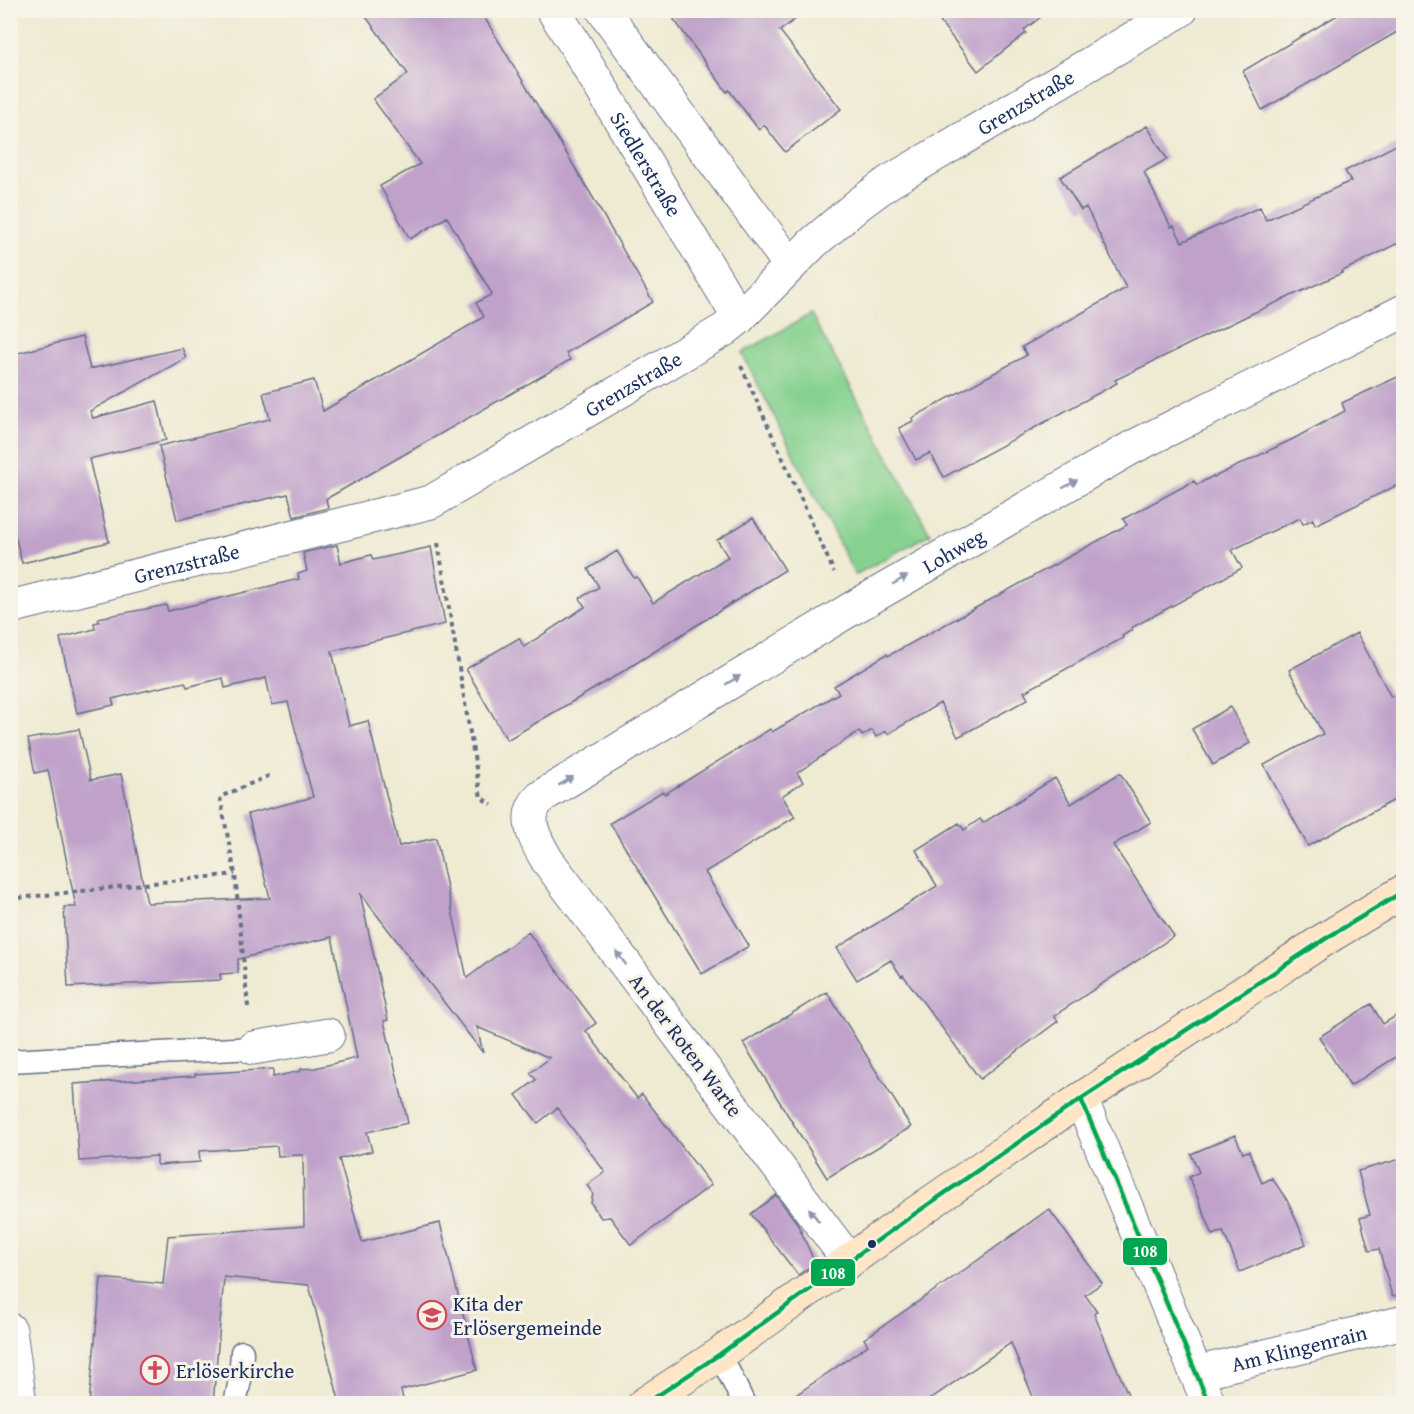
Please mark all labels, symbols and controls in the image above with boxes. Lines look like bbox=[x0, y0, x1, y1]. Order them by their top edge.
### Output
street label: Grenzstraße bbox=[971, 61, 1080, 142]
street label: Siedlerstraße bbox=[603, 105, 690, 222]
street label: Grenzstraße bbox=[579, 343, 687, 424]
one-way arrow bbox=[1061, 479, 1078, 489]
street label: Lohweg bbox=[916, 520, 991, 580]
street label: Grenzstraße bbox=[130, 535, 243, 591]
one-way arrow bbox=[892, 575, 908, 586]
one-way arrow bbox=[725, 675, 741, 686]
one-way arrow bbox=[558, 776, 574, 787]
one-way arrow bbox=[615, 951, 627, 967]
street label: An der Roten Warte bbox=[622, 967, 750, 1123]
one-way arrow bbox=[808, 1207, 820, 1223]
line badge: 108 bbox=[1122, 1237, 1168, 1266]
unlabelled marker bbox=[866, 1238, 878, 1250]
text: 108 bbox=[1133, 1239, 1157, 1263]
line badge: 108 bbox=[810, 1258, 856, 1287]
text: 108 bbox=[821, 1261, 845, 1285]
place label: Kita der Erlösergemeinde bbox=[453, 1288, 602, 1343]
school or university icon: Kita der Erlösergemeinde bbox=[416, 1299, 448, 1331]
street label: Am Klingenrain bbox=[1228, 1316, 1370, 1379]
church icon: Erlöserkirche bbox=[139, 1354, 171, 1386]
place label: Erlöserkirche bbox=[176, 1355, 294, 1386]

